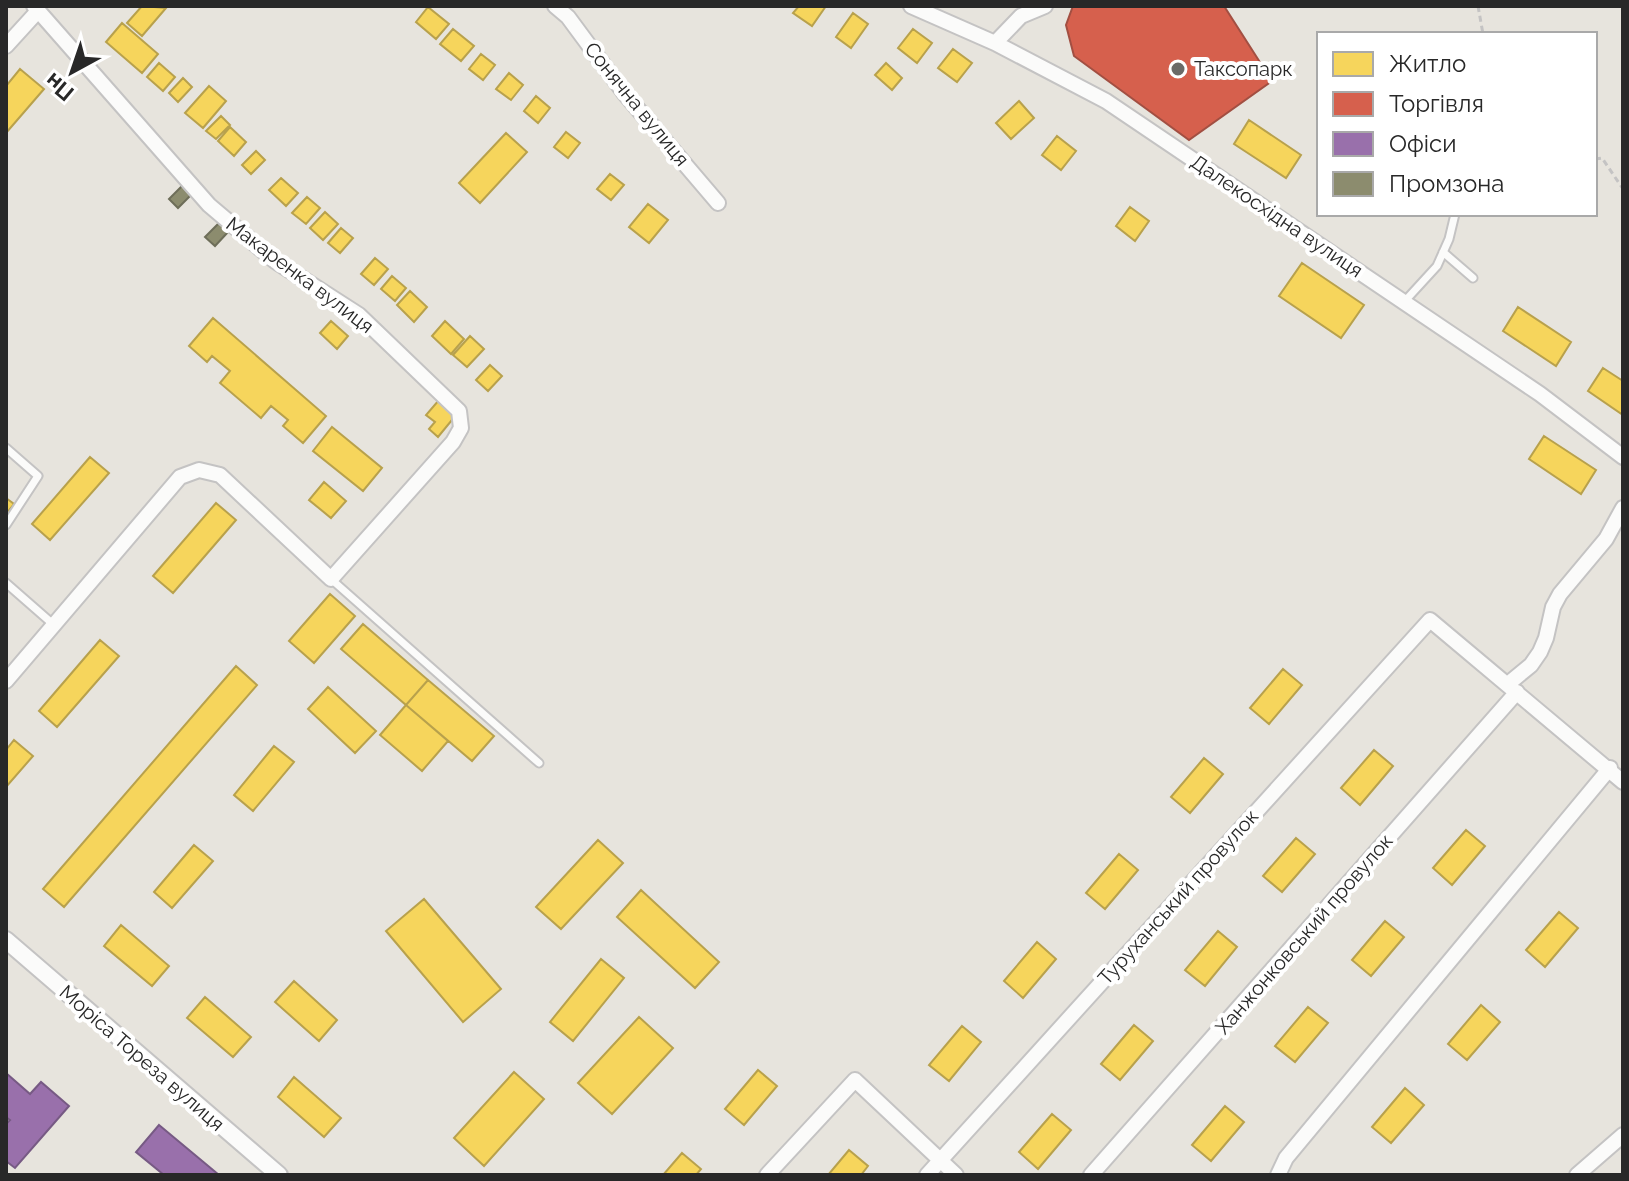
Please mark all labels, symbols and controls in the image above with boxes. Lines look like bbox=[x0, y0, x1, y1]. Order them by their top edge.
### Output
north arrow bbox=[32, 32, 112, 112]
legend bbox=[1317, 32, 1597, 216]
street label: Сонячна вулиця bbox=[580, 37, 694, 171]
text: Житло bbox=[1389, 49, 1466, 78]
place label: Таксопарк bbox=[1194, 57, 1293, 81]
marker: Таксопарк bbox=[1169, 60, 1187, 78]
text: Пн bbox=[40, 68, 79, 107]
text: Торгівля bbox=[1389, 89, 1484, 118]
text: Офіси bbox=[1389, 129, 1456, 158]
street label: Далекосхідна вулиця bbox=[1186, 150, 1368, 282]
text: Промзона bbox=[1389, 169, 1504, 198]
street label: Макаренка вулиця bbox=[222, 212, 378, 338]
street label: Туруханський провулок bbox=[1093, 804, 1263, 990]
street label: Ханжонковський провулок bbox=[1210, 829, 1398, 1039]
street label: Моріса Тореза вулиця bbox=[55, 980, 229, 1136]

